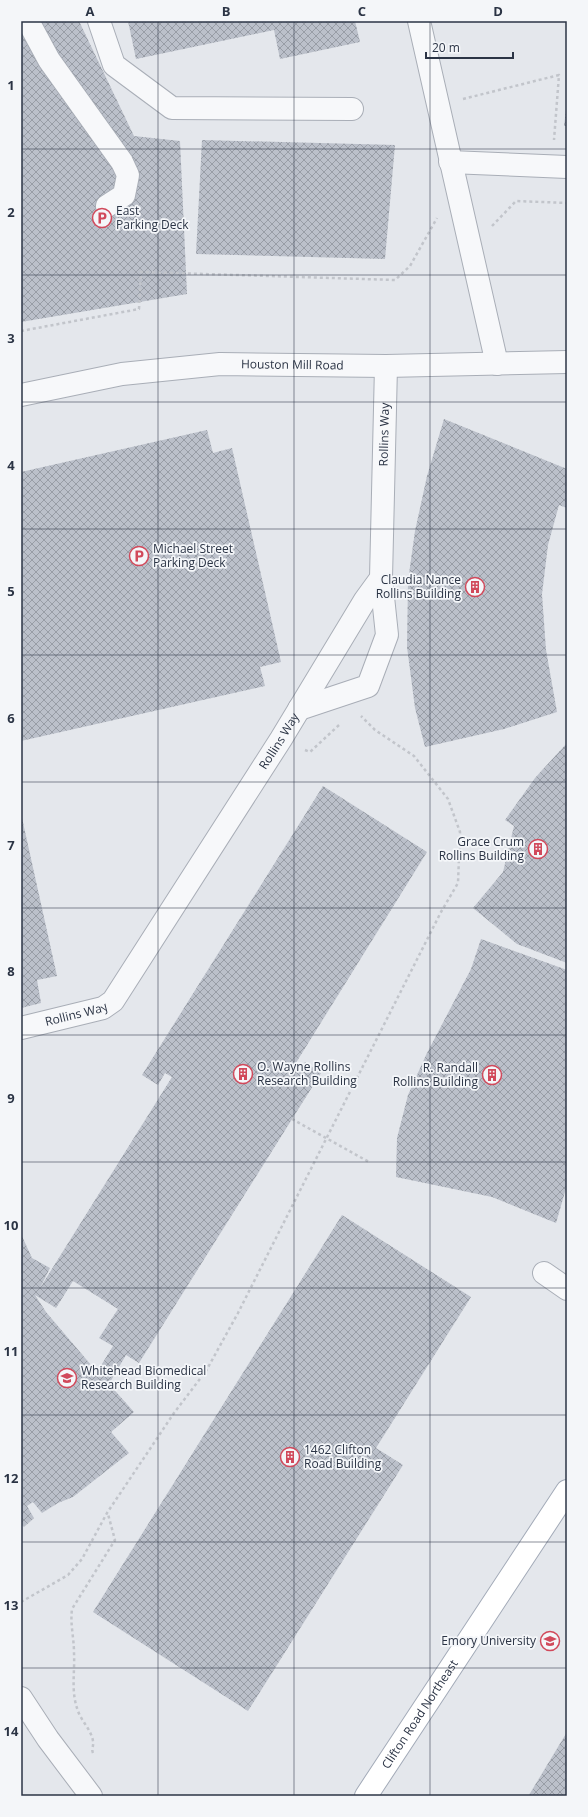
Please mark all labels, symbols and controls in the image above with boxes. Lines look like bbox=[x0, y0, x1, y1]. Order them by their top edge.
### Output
text: A bbox=[86, 2, 95, 20]
text: B bbox=[222, 2, 231, 20]
text: C bbox=[358, 2, 366, 20]
text: D bbox=[493, 2, 503, 20]
scale bar bbox=[426, 34, 513, 60]
text: 20 m bbox=[432, 39, 460, 56]
text: 1 bbox=[7, 76, 15, 94]
place label: East Parking Deck bbox=[116, 202, 189, 233]
text: 2 bbox=[7, 203, 15, 221]
parking icon: East Parking Deck bbox=[91, 207, 113, 229]
text: 3 bbox=[7, 329, 15, 347]
street label: Houston Mill Road bbox=[241, 355, 344, 373]
street label: Rollins Way bbox=[375, 401, 393, 467]
text: 4 bbox=[7, 456, 15, 474]
place label: Michael Street Parking Deck bbox=[153, 540, 233, 571]
parking icon: Michael Street Parking Deck bbox=[128, 545, 150, 567]
place label: Claudia Nance Rollins Building bbox=[376, 571, 461, 602]
building icon: Claudia Nance Rollins Building bbox=[464, 576, 486, 598]
text: 5 bbox=[7, 582, 15, 600]
text: 6 bbox=[7, 709, 15, 727]
street label: Rollins Way bbox=[255, 709, 303, 773]
place label: Grace Crum Rollins Building bbox=[439, 833, 524, 864]
text: 7 bbox=[7, 836, 15, 854]
building icon: Grace Crum Rollins Building bbox=[527, 838, 549, 860]
text: 8 bbox=[7, 962, 15, 980]
street label: Rollins Way bbox=[43, 998, 112, 1030]
place label: O. Wayne Rollins Research Building bbox=[257, 1058, 357, 1089]
place label: R. Randall Rollins Building bbox=[393, 1059, 478, 1090]
building icon: O. Wayne Rollins Research Building bbox=[232, 1063, 254, 1085]
building icon: R. Randall Rollins Building bbox=[481, 1064, 503, 1086]
text: 9 bbox=[7, 1089, 15, 1107]
text: 10 bbox=[4, 1216, 18, 1234]
text: 11 bbox=[4, 1342, 18, 1360]
place label: Whitehead Biomedical Research Building bbox=[81, 1362, 206, 1393]
school or university icon: Whitehead Biomedical Research Building bbox=[56, 1367, 78, 1389]
place label: 1462 Clifton Road Building bbox=[304, 1441, 382, 1472]
building icon: 1462 Clifton Road Building bbox=[279, 1446, 301, 1468]
text: 12 bbox=[4, 1469, 19, 1487]
text: 13 bbox=[4, 1596, 18, 1614]
school or university icon: Emory University bbox=[539, 1630, 561, 1652]
place label: Emory University bbox=[441, 1632, 537, 1649]
street label: Clifton Road Northeast bbox=[377, 1656, 462, 1772]
text: 14 bbox=[4, 1722, 19, 1740]

